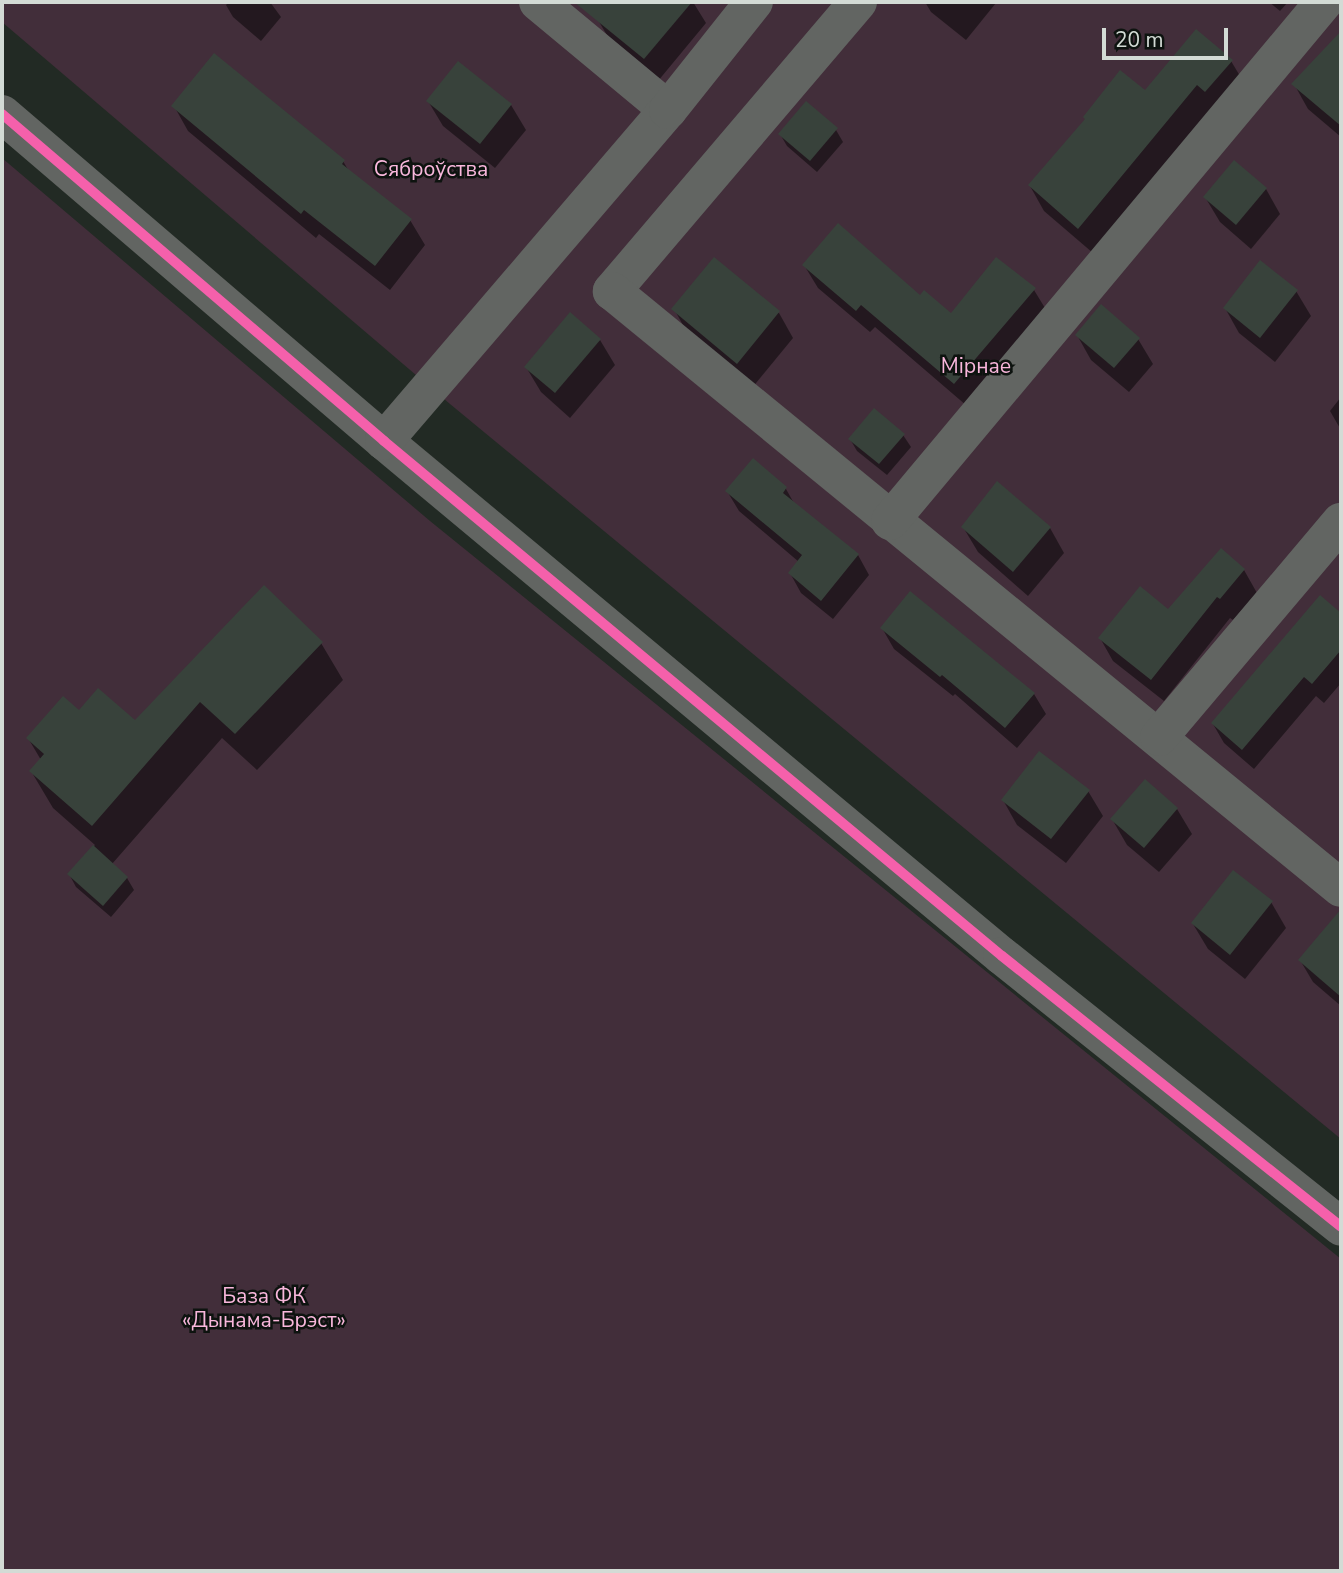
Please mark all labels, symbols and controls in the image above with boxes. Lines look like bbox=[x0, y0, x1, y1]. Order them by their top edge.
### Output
scale bar bbox=[1105, 14, 1231, 58]
text: 20 m bbox=[1115, 26, 1164, 54]
park label: Сяброўства bbox=[374, 156, 488, 182]
park label: Мірнае bbox=[941, 353, 1011, 379]
park label: База ФК «Дынама-Брэст» bbox=[182, 1283, 346, 1333]

